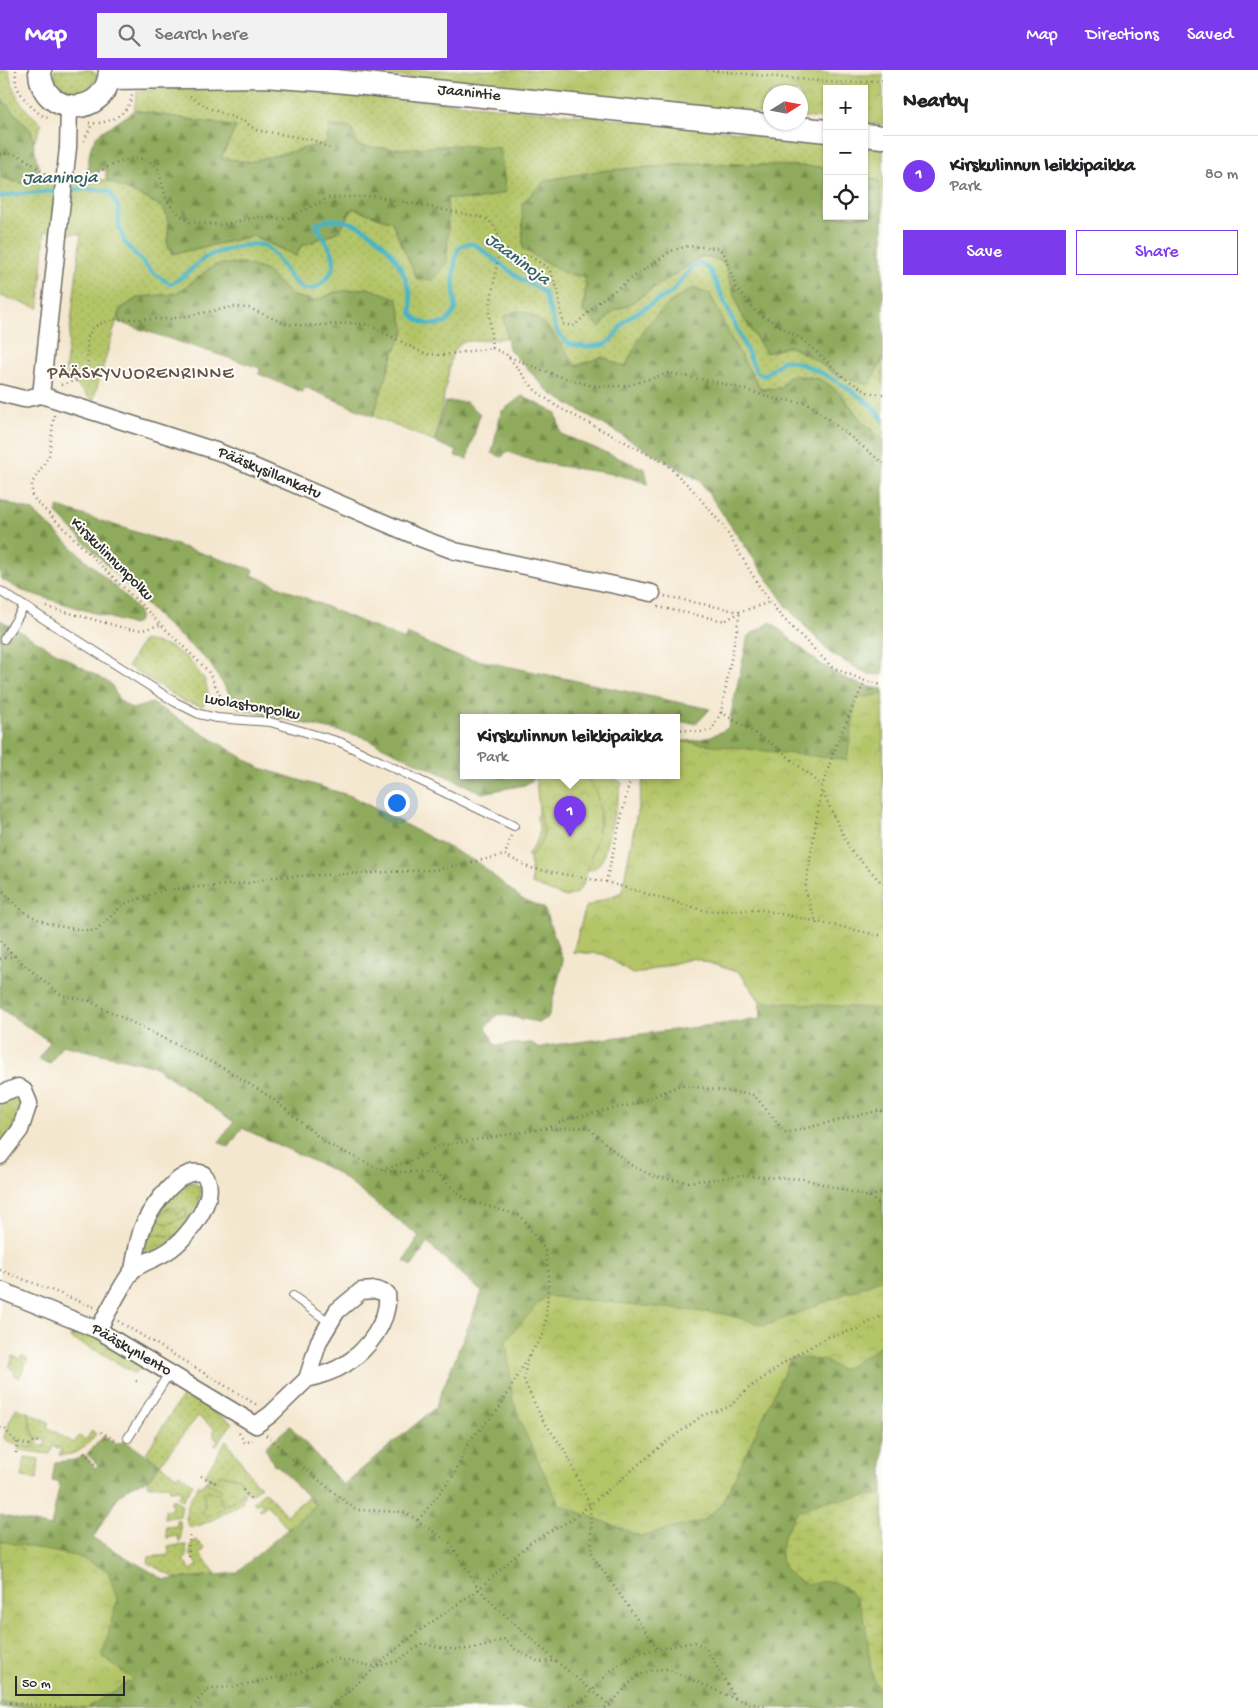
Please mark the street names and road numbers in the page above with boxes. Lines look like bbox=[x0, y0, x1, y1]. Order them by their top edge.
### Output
street label: Jaanintie bbox=[437, 81, 502, 107]
street label: Pääskysillankatu bbox=[214, 443, 324, 505]
street label: Kirskulinnunpolku bbox=[65, 514, 157, 606]
street label: Luolastonpolku bbox=[203, 690, 302, 726]
street label: Pääskynlento bbox=[87, 1320, 174, 1382]

